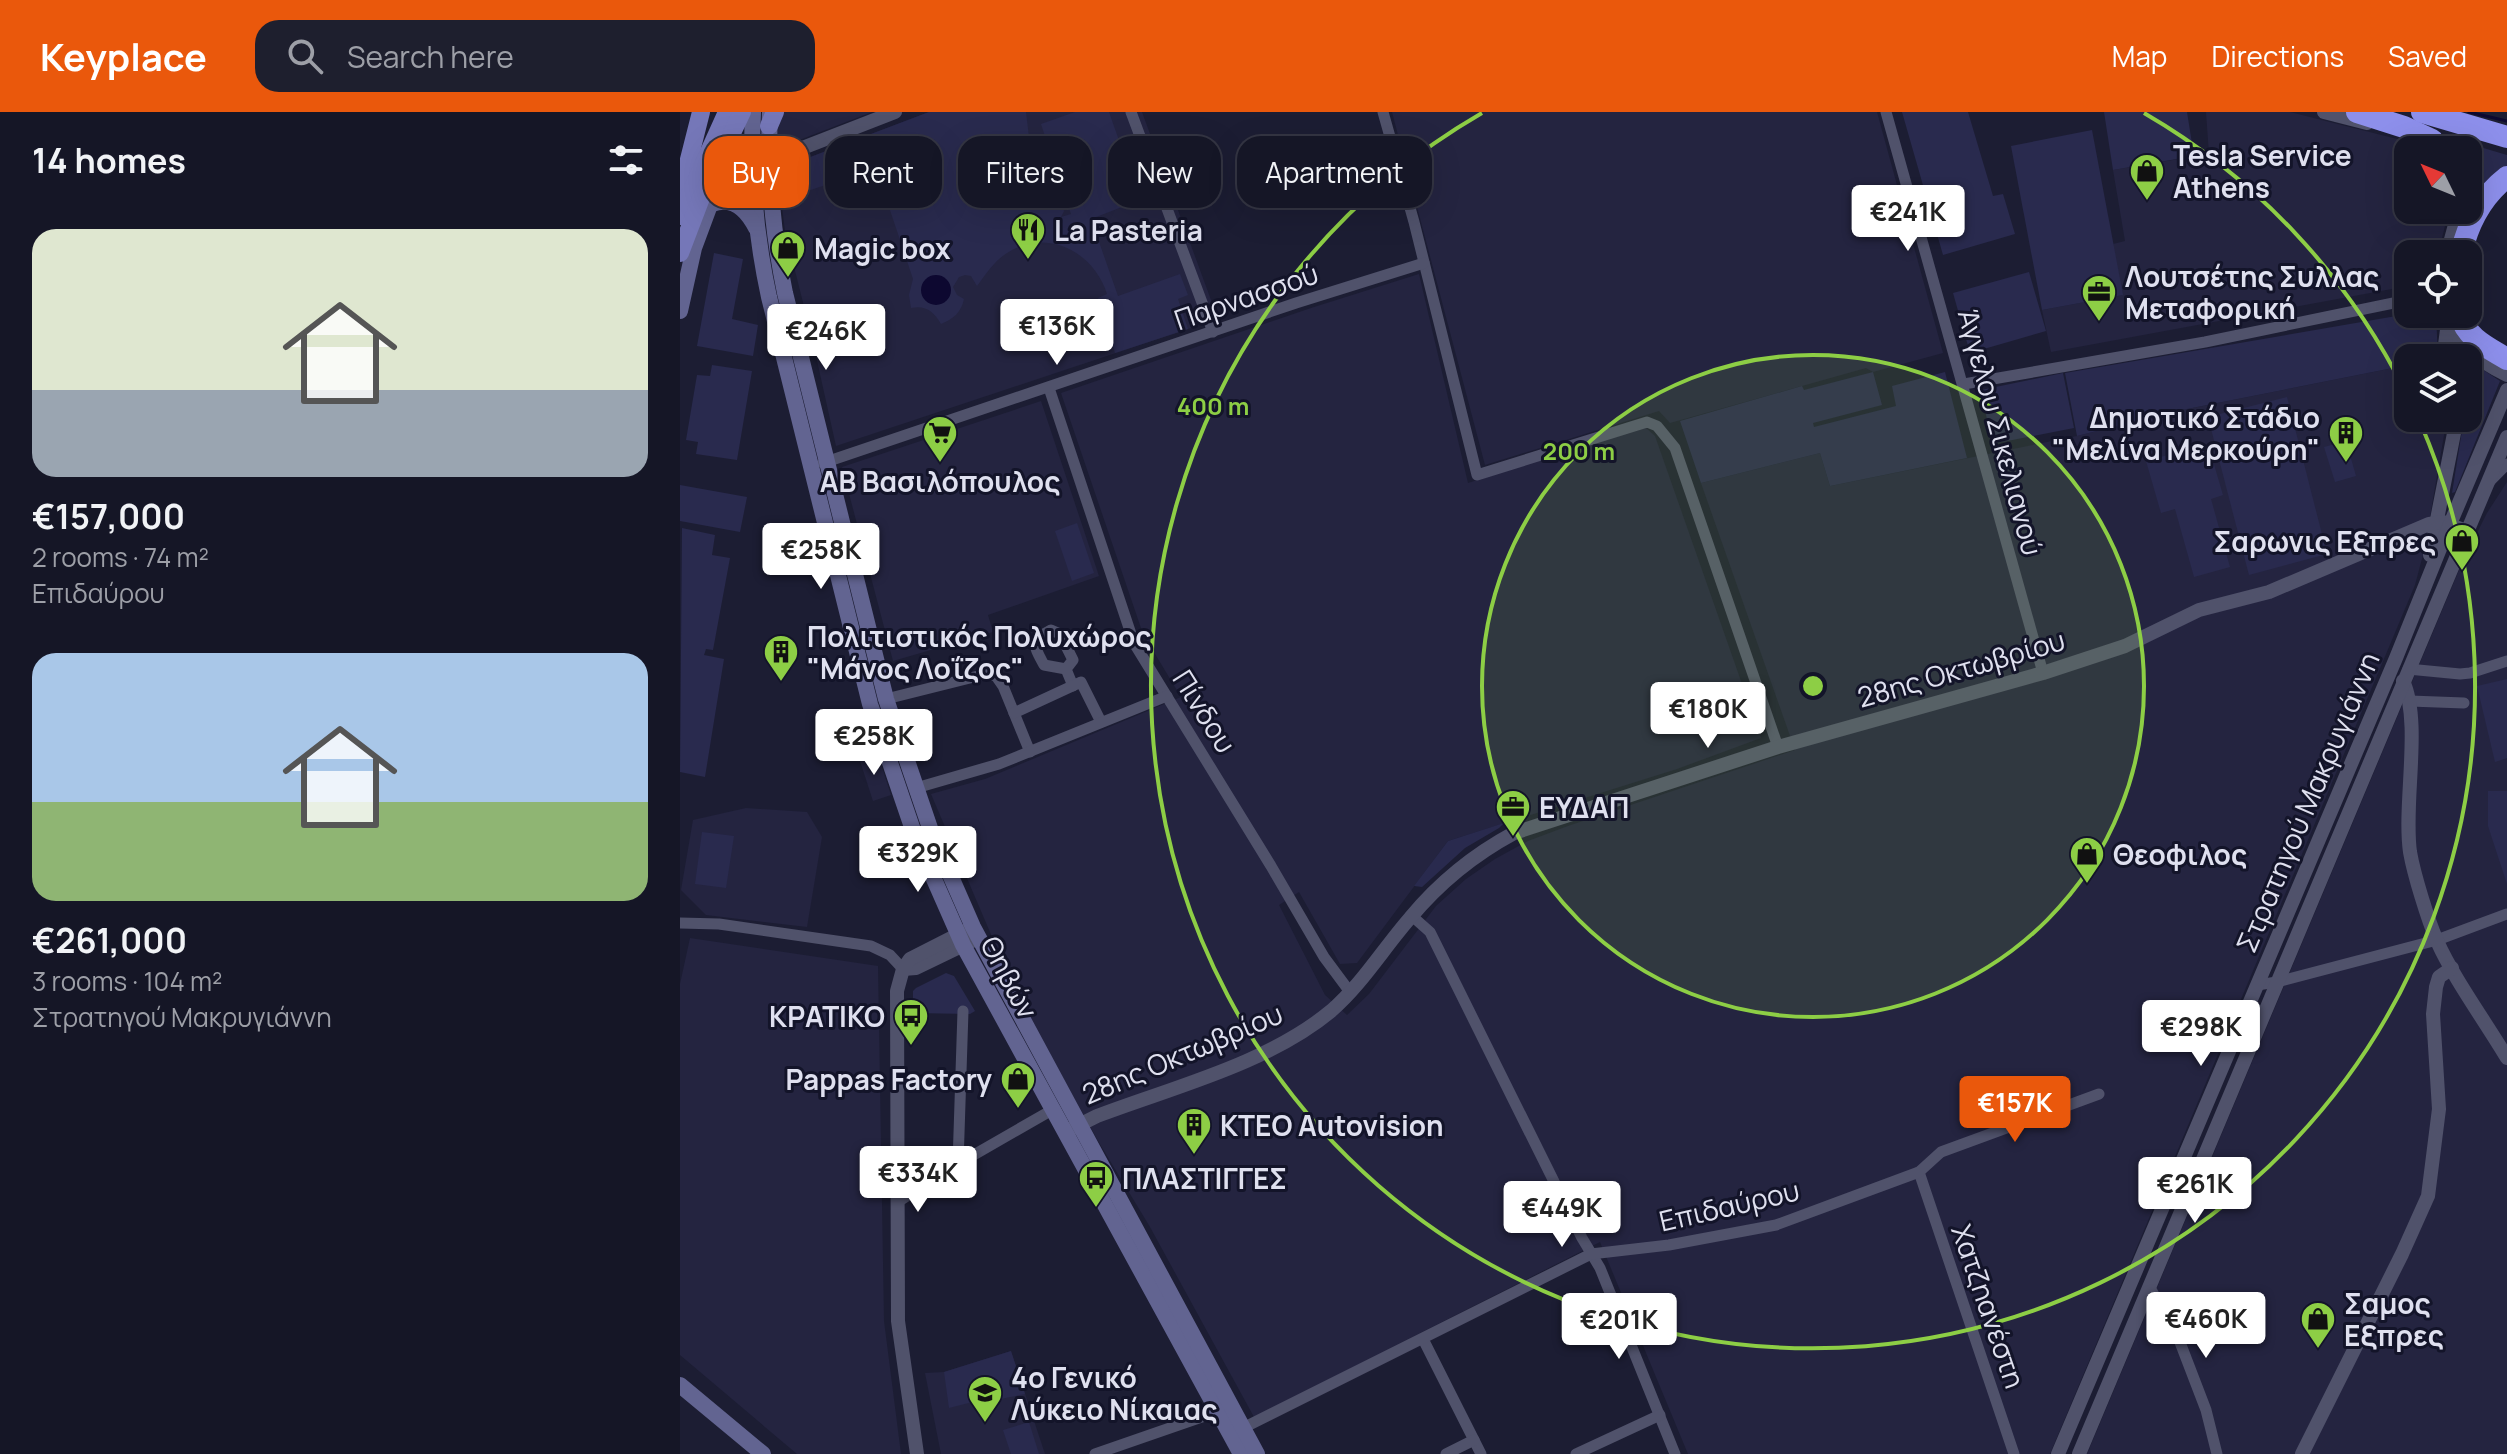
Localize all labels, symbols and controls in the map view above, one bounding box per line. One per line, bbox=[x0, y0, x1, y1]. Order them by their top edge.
search box bbox=[255, 20, 815, 92]
text: Keyplace bbox=[40, 30, 207, 82]
icon: search bbox=[283, 34, 327, 78]
text: Search here bbox=[347, 36, 514, 77]
text: Map bbox=[2112, 37, 2167, 75]
text: Directions bbox=[2211, 37, 2344, 75]
text: Saved bbox=[2388, 37, 2467, 75]
chip: Buy bbox=[704, 136, 809, 208]
chip: Rent bbox=[825, 136, 942, 208]
chip: Filters bbox=[958, 136, 1092, 208]
chip: New bbox=[1108, 136, 1221, 208]
chip: Apartment bbox=[1237, 136, 1432, 208]
place label: Tesla Service Athens bbox=[2173, 136, 2352, 206]
north arrow bbox=[2394, 136, 2482, 224]
map controls bbox=[2394, 136, 2482, 432]
text: 14 homes bbox=[32, 137, 186, 183]
icon: filters bbox=[604, 138, 648, 182]
shop icon: Tesla Service Athens bbox=[2128, 152, 2166, 202]
pin: €241K bbox=[1852, 185, 1964, 253]
text: €241K bbox=[1870, 193, 1946, 229]
restaurant icon: La Pasteria bbox=[1009, 211, 1047, 261]
place label: La Pasteria bbox=[1054, 211, 1203, 249]
shop icon: Magic box bbox=[769, 229, 807, 279]
place label: Magic box bbox=[814, 229, 951, 267]
button: locate bbox=[2394, 240, 2482, 328]
street label: Παρνασσού bbox=[1169, 254, 1323, 338]
place label: Λουτσέτης Συλλας Μεταφορική bbox=[2125, 257, 2379, 327]
office icon: Λουτσέτης Συλλας Μεταφορική bbox=[2080, 273, 2118, 323]
icon: home bbox=[268, 281, 412, 425]
pin: €136K bbox=[1001, 299, 1113, 367]
pin: €246K bbox=[770, 304, 882, 372]
street label: Άγγελου Σικελιανού bbox=[1950, 305, 2052, 559]
text: €136K bbox=[1018, 307, 1096, 343]
text: €246K bbox=[785, 312, 867, 348]
button: layers bbox=[2394, 344, 2482, 432]
text: 400 m bbox=[1177, 389, 1249, 422]
place label: Δημοτικό Στάδιο "Μελίνα Μερκούρη" bbox=[2052, 398, 2320, 468]
supermarket icon: ΑΒ Βασιλόπουλος bbox=[921, 414, 959, 464]
building icon: Δημοτικό Στάδιο "Μελίνα Μερκούρη" bbox=[2327, 414, 2365, 464]
text: 200 m bbox=[1543, 434, 1615, 467]
place label: ΑΒ Βασιλόπουλος bbox=[820, 462, 1060, 500]
text: €157,000 bbox=[32, 493, 185, 539]
place label: Σαρωνις Εξπρες bbox=[2214, 522, 2436, 560]
shop icon: Σαρωνις Εξπρες bbox=[2443, 522, 2481, 572]
pin: €258K bbox=[765, 523, 877, 591]
text: €258K bbox=[780, 531, 862, 567]
text: 2 rooms · 74 m² bbox=[32, 539, 209, 575]
text: Επιδαύρου bbox=[32, 575, 165, 611]
place label: Πολιτιστικός Πολυχώρος "Μάνος Λοΐζος" bbox=[807, 617, 1151, 687]
street label: 28ης Οκτωβρίου bbox=[1853, 620, 2069, 716]
building icon: Πολιτιστικός Πολυχώρος "Μάνος Λοΐζος" bbox=[762, 633, 800, 683]
street label: Στρατηγού Μακρυγιάννη bbox=[2226, 646, 2388, 958]
street label: Πίνδου bbox=[1165, 662, 1245, 760]
centre of rings bbox=[1799, 672, 1827, 700]
pin: €180K bbox=[1652, 682, 1764, 750]
text: €180K bbox=[1669, 690, 1748, 726]
icon: home bbox=[268, 705, 412, 849]
pin: €258K bbox=[818, 709, 930, 777]
text: €258K bbox=[833, 717, 915, 753]
office icon: ΕΥΔΑΠ bbox=[1494, 788, 1532, 838]
place label: ΕΥΔΑΠ bbox=[1539, 788, 1629, 826]
pin: €329K bbox=[862, 826, 974, 894]
text: €329K bbox=[877, 834, 959, 870]
shop icon: Θεοφιλος bbox=[2068, 835, 2106, 885]
place label: Θεοφιλος bbox=[2113, 835, 2247, 873]
text: €261,000 bbox=[32, 917, 187, 963]
street label: Θηβών bbox=[973, 929, 1047, 1025]
text: 3 rooms · 104 m² bbox=[32, 963, 222, 999]
street label: 28ης Οκτωβρίου bbox=[1076, 994, 1288, 1112]
place label: ΚΡΑΤΙΚΟ bbox=[769, 997, 885, 1035]
bus stop icon: ΚΡΑΤΙΚΟ bbox=[892, 997, 930, 1047]
text: Στρατηγού Μακρυγιάννη bbox=[32, 999, 332, 1035]
pin: €298K bbox=[2145, 1000, 2257, 1068]
text: €298K bbox=[2160, 1008, 2242, 1044]
place label: Pappas Factory bbox=[786, 1060, 992, 1098]
shop icon: Pappas Factory bbox=[999, 1060, 1037, 1110]
pin: €157K bbox=[1959, 1076, 2071, 1144]
text: €157K bbox=[1977, 1084, 2053, 1120]
building icon: ΚΤΕΟ Autovision bbox=[1175, 1106, 1213, 1156]
place label: ΚΤΕΟ Autovision bbox=[1220, 1106, 1444, 1144]
pin: €334K bbox=[862, 1146, 974, 1214]
text: €334K bbox=[878, 1154, 958, 1190]
pin: €261K bbox=[2139, 1157, 2251, 1225]
bus stop icon: ΠΛΑΣΤΙΓΓΕΣ bbox=[1077, 1159, 1115, 1209]
place label: ΠΛΑΣΤΙΓΓΕΣ bbox=[1122, 1159, 1287, 1197]
text: €261K bbox=[2156, 1165, 2234, 1201]
street label: Επιδαύρου bbox=[1655, 1170, 1803, 1240]
pin: €449K bbox=[1506, 1181, 1618, 1249]
text: €449K bbox=[1522, 1189, 1602, 1225]
street label: Χατζηανέστη bbox=[1943, 1219, 2035, 1393]
place label: Σαμος Εξπρες bbox=[2344, 1284, 2444, 1354]
pin: €460K bbox=[2150, 1292, 2262, 1360]
pin: €201K bbox=[1563, 1293, 1675, 1361]
text: €460K bbox=[2164, 1300, 2248, 1336]
shop icon: Σαμος Εξπρες bbox=[2299, 1300, 2337, 1350]
text: €201K bbox=[1580, 1301, 1658, 1337]
place label: 4ο Γενικό Λύκειο Νίκαιας bbox=[1011, 1358, 1217, 1428]
school or university icon: 4ο Γενικό Λύκειο Νίκαιας bbox=[966, 1374, 1004, 1424]

